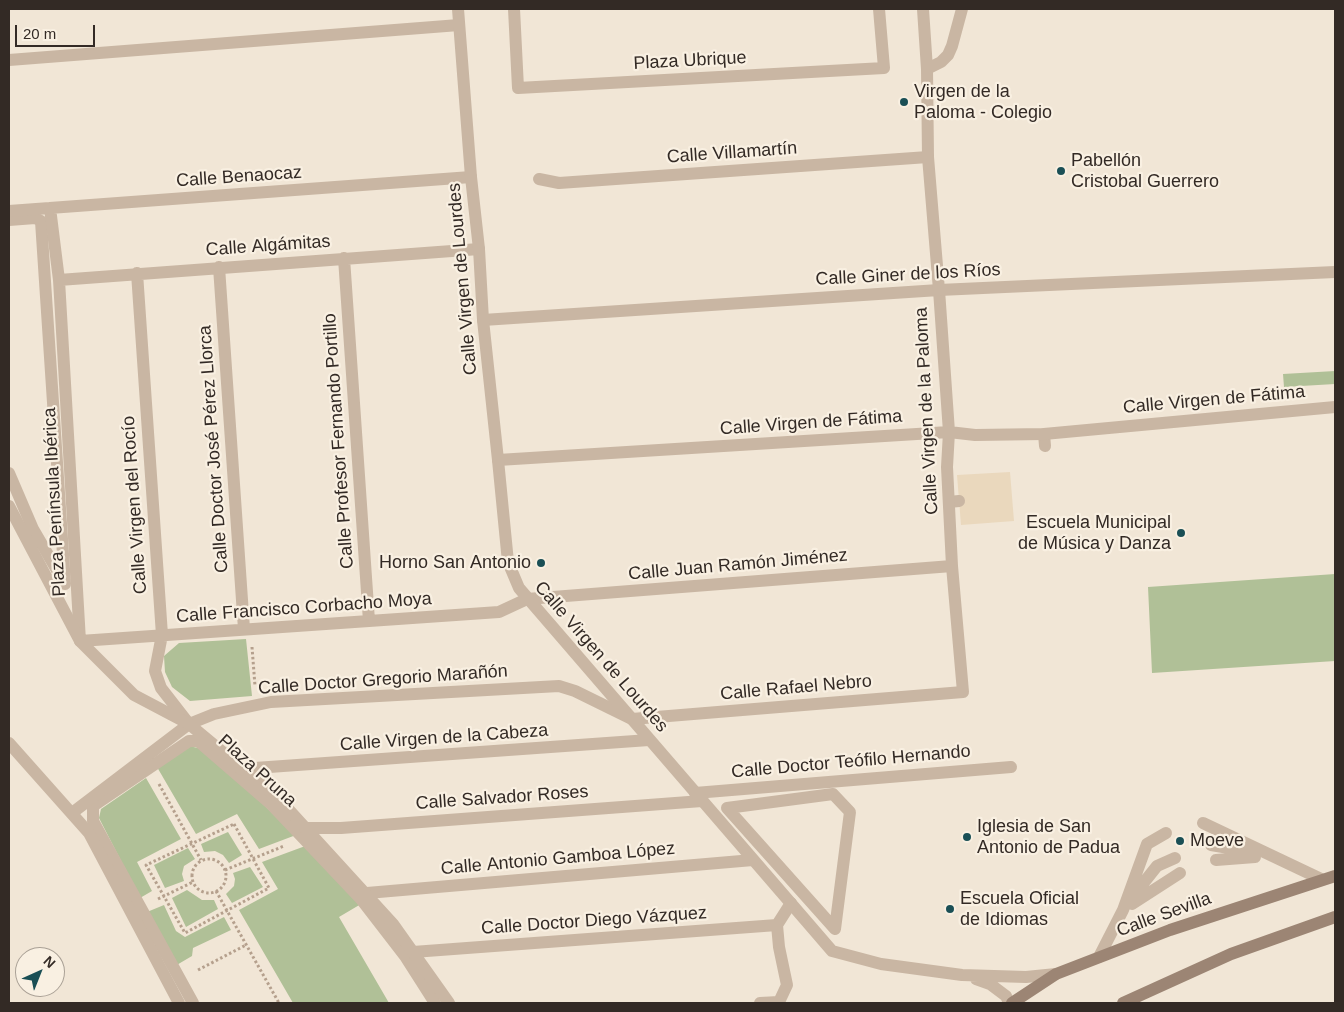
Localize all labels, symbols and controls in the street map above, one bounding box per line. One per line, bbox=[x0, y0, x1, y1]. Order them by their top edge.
scale bar bbox=[18, 15, 98, 47]
text: 20 m bbox=[23, 25, 56, 42]
street label: Plaza Ubrique bbox=[633, 47, 747, 75]
place label: Virgen de la Paloma - Colegio bbox=[914, 81, 1052, 124]
marker: Virgen de la Paloma - Colegio bbox=[898, 96, 910, 108]
street label: Calle Villamartín bbox=[666, 138, 798, 168]
place label: Pabellón Cristobal Guerrero bbox=[1071, 150, 1219, 192]
street label: Calle Benaocaz bbox=[175, 162, 303, 192]
marker: Pabellón Cristobal Guerrero bbox=[1055, 165, 1067, 177]
street label: Calle Virgen de Lourdes bbox=[444, 182, 482, 376]
street label: Calle Algámitas bbox=[205, 231, 331, 261]
street label: Calle Giner de los Ríos bbox=[815, 259, 1001, 291]
street label: Calle Virgen de la Paloma bbox=[911, 307, 943, 515]
street label: Calle Profesor Fernando Portillo bbox=[319, 312, 359, 570]
street label: Calle Doctor José Pérez Llorca bbox=[195, 324, 233, 574]
street label: Calle Virgen de Fátima bbox=[1122, 381, 1306, 419]
street label: Calle Virgen de Fátima bbox=[719, 406, 903, 440]
street label: Plaza Península Ibérica bbox=[39, 407, 71, 597]
street label: Calle Virgen del Rocío bbox=[118, 415, 152, 595]
place label: Escuela Municipal de Música y Danza bbox=[1018, 512, 1171, 554]
marker: Escuela Municipal de Música y Danza bbox=[1175, 527, 1187, 539]
street label: Calle Juan Ramón Jiménez bbox=[627, 545, 849, 585]
place label: Horno San Antonio bbox=[379, 552, 531, 574]
marker: Horno San Antonio bbox=[535, 557, 547, 569]
street label: Calle Virgen de Lourdes bbox=[530, 577, 672, 737]
street label: Calle Francisco Corbacho Moya bbox=[176, 588, 432, 628]
street label: Calle Doctor Gregorio Marañón bbox=[257, 661, 509, 699]
street label: Calle Rafael Nebro bbox=[719, 671, 873, 705]
street label: Calle Virgen de la Cabeza bbox=[339, 720, 549, 756]
street label: Plaza Pruna bbox=[213, 730, 301, 812]
street label: Calle Doctor Teófilo Hernando bbox=[730, 741, 972, 783]
street label: Calle Salvador Roses bbox=[415, 781, 589, 815]
place label: Iglesia de San Antonio de Padua bbox=[977, 816, 1120, 859]
place label: Moeve bbox=[1190, 830, 1244, 852]
marker: Iglesia de San Antonio de Padua bbox=[961, 831, 973, 843]
marker: Moeve bbox=[1174, 835, 1186, 847]
street label: Calle Antonio Gamboa López bbox=[440, 838, 676, 880]
place label: Escuela Oficial de Idiomas bbox=[960, 888, 1079, 931]
street label: Calle Sevilla bbox=[1114, 888, 1214, 942]
street label: Calle Doctor Diego Vázquez bbox=[480, 902, 708, 940]
marker: Escuela Oficial de Idiomas bbox=[944, 903, 956, 915]
north arrow bbox=[15, 947, 65, 997]
text: N bbox=[41, 953, 59, 971]

